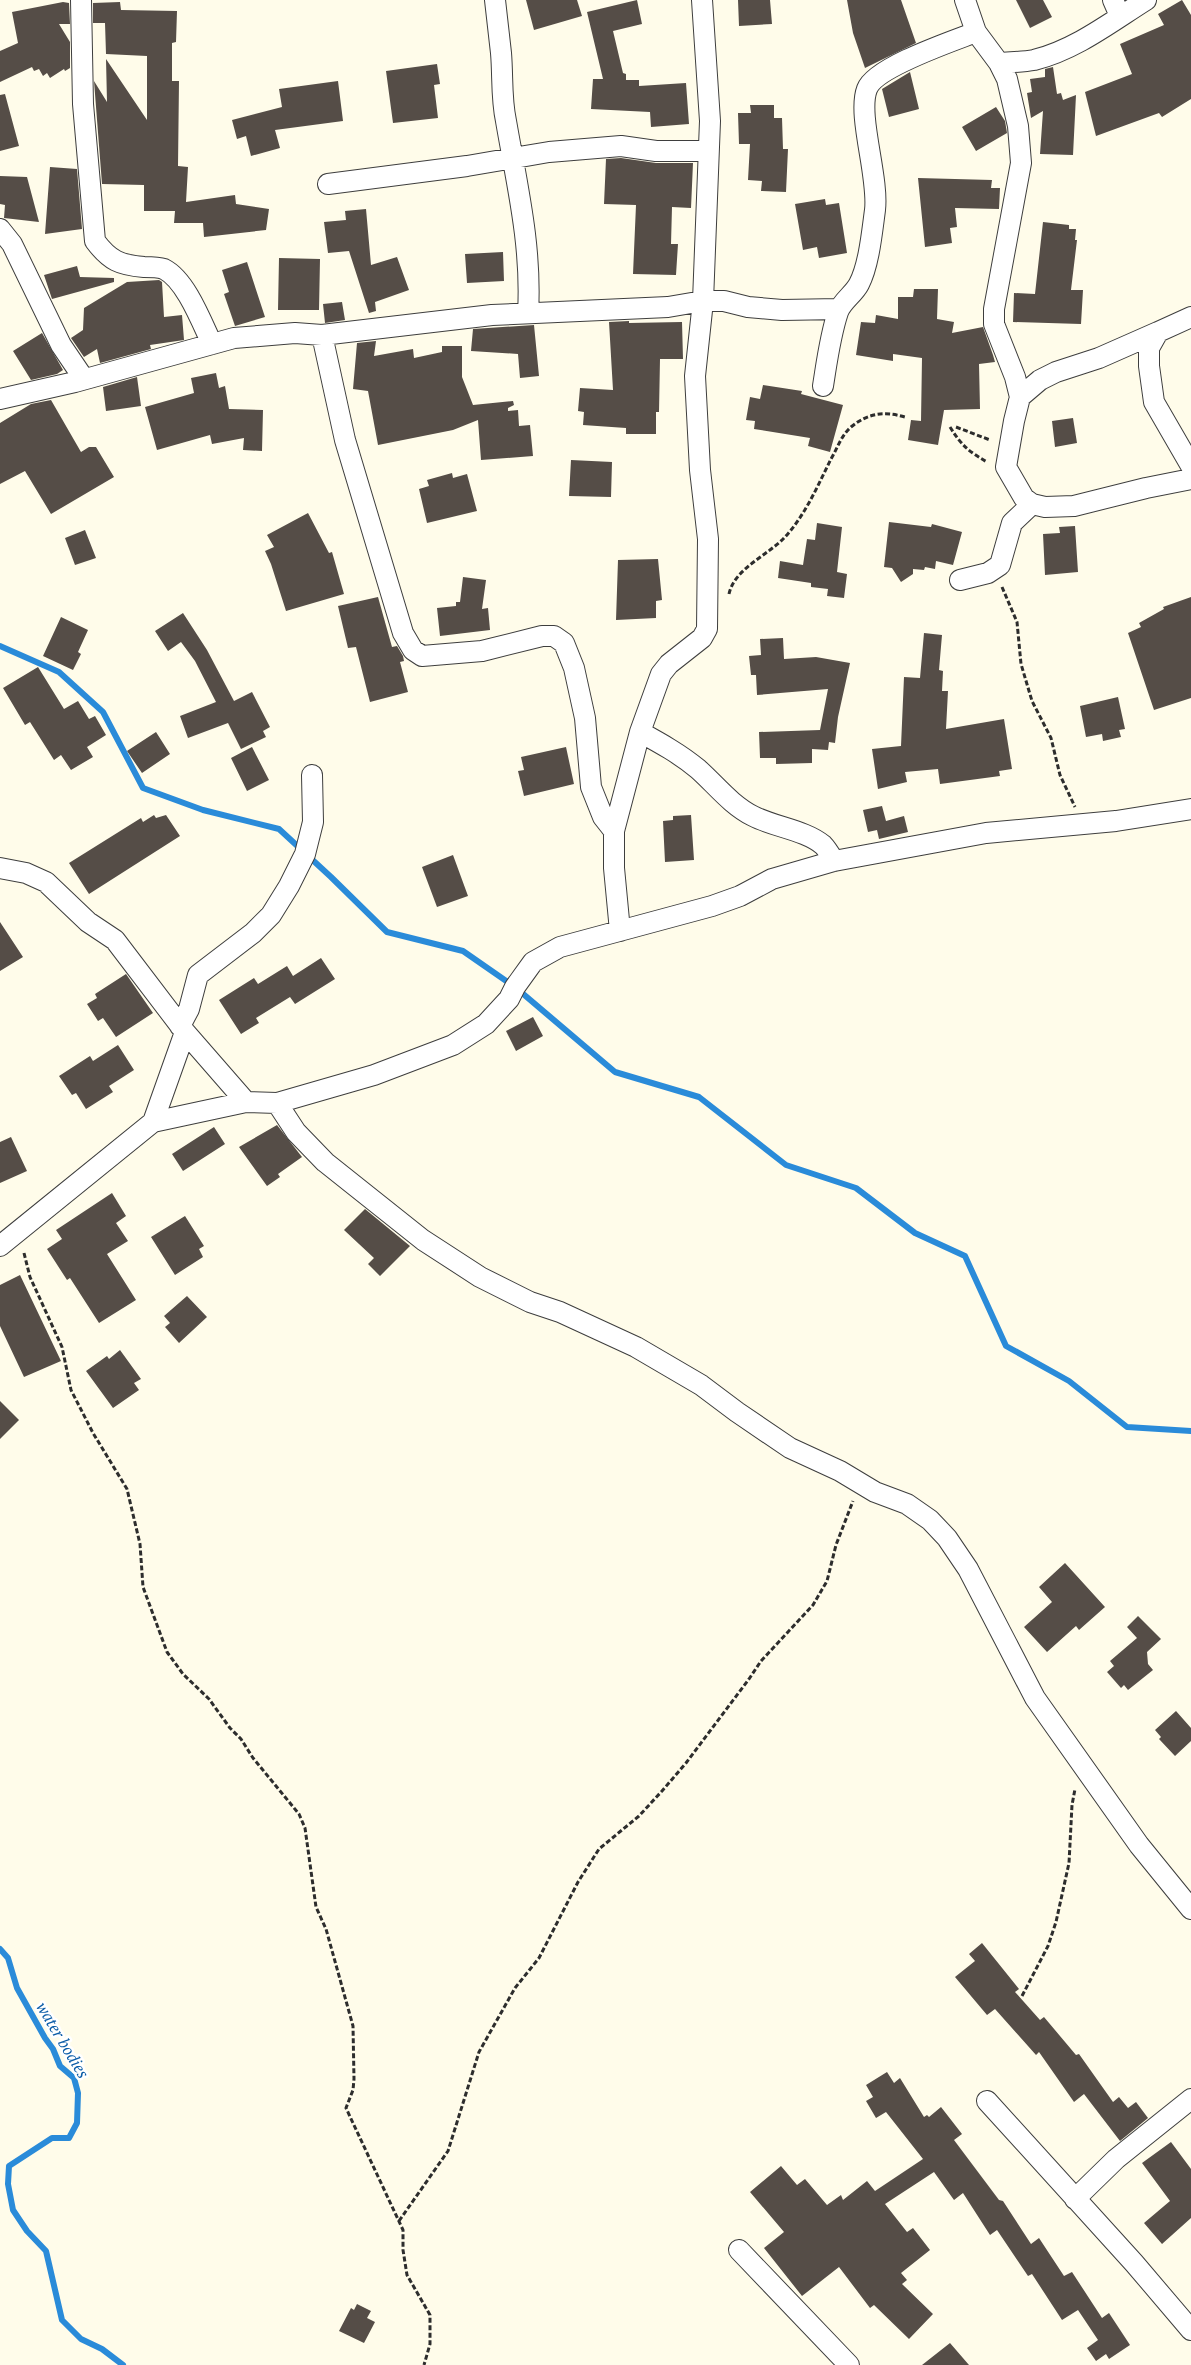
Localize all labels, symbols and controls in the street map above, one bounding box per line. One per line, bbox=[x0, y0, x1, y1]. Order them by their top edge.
water label: water bodies bbox=[32, 1998, 95, 2083]

